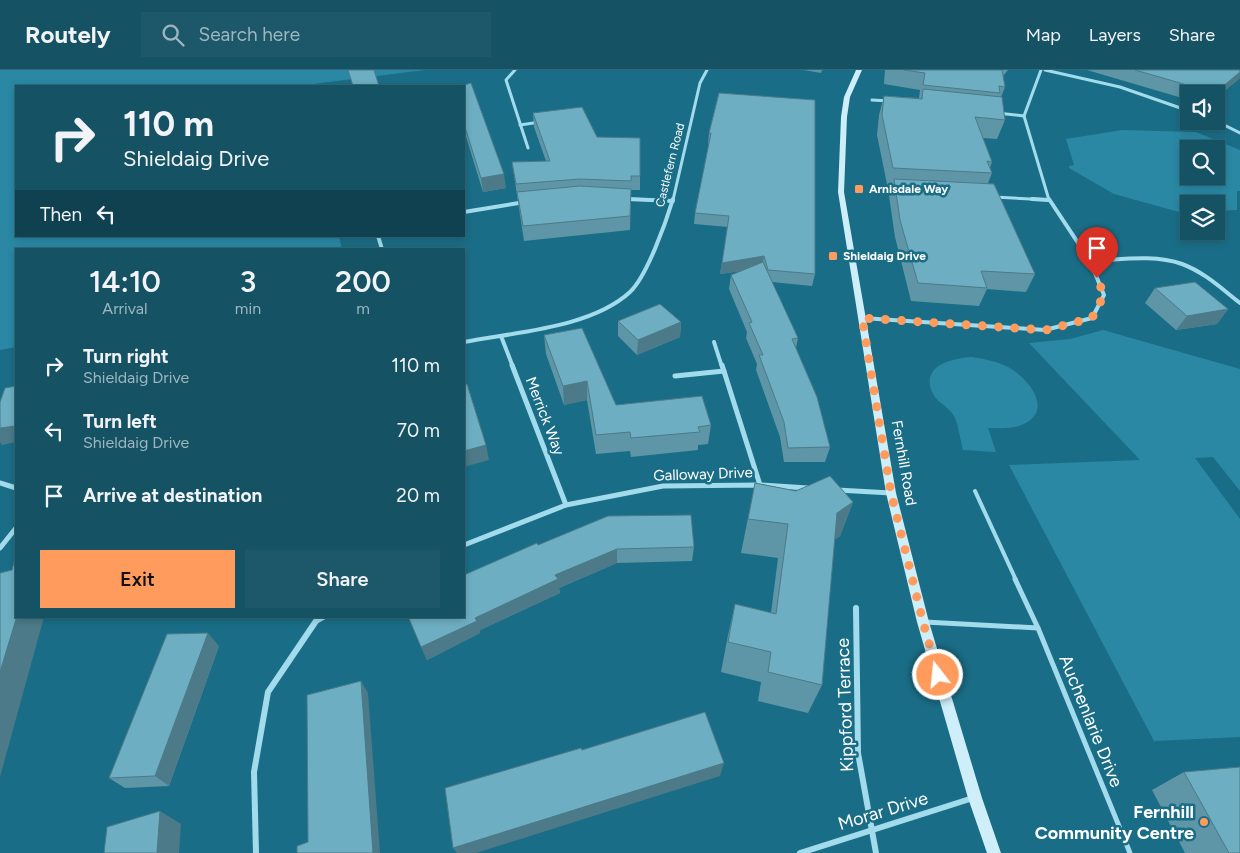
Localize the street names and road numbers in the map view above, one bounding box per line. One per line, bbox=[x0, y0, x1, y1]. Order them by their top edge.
street label: Castlefern Road bbox=[653, 121, 687, 209]
street label: Merrick Way bbox=[522, 374, 568, 458]
street label: Fernhill Road bbox=[888, 419, 920, 507]
street label: Galloway Drive bbox=[653, 463, 753, 485]
street label: Kippford Terrace bbox=[832, 637, 858, 772]
street label: Auchenlarie Drive bbox=[1054, 651, 1128, 791]
street label: Morar Drive bbox=[835, 787, 931, 835]

